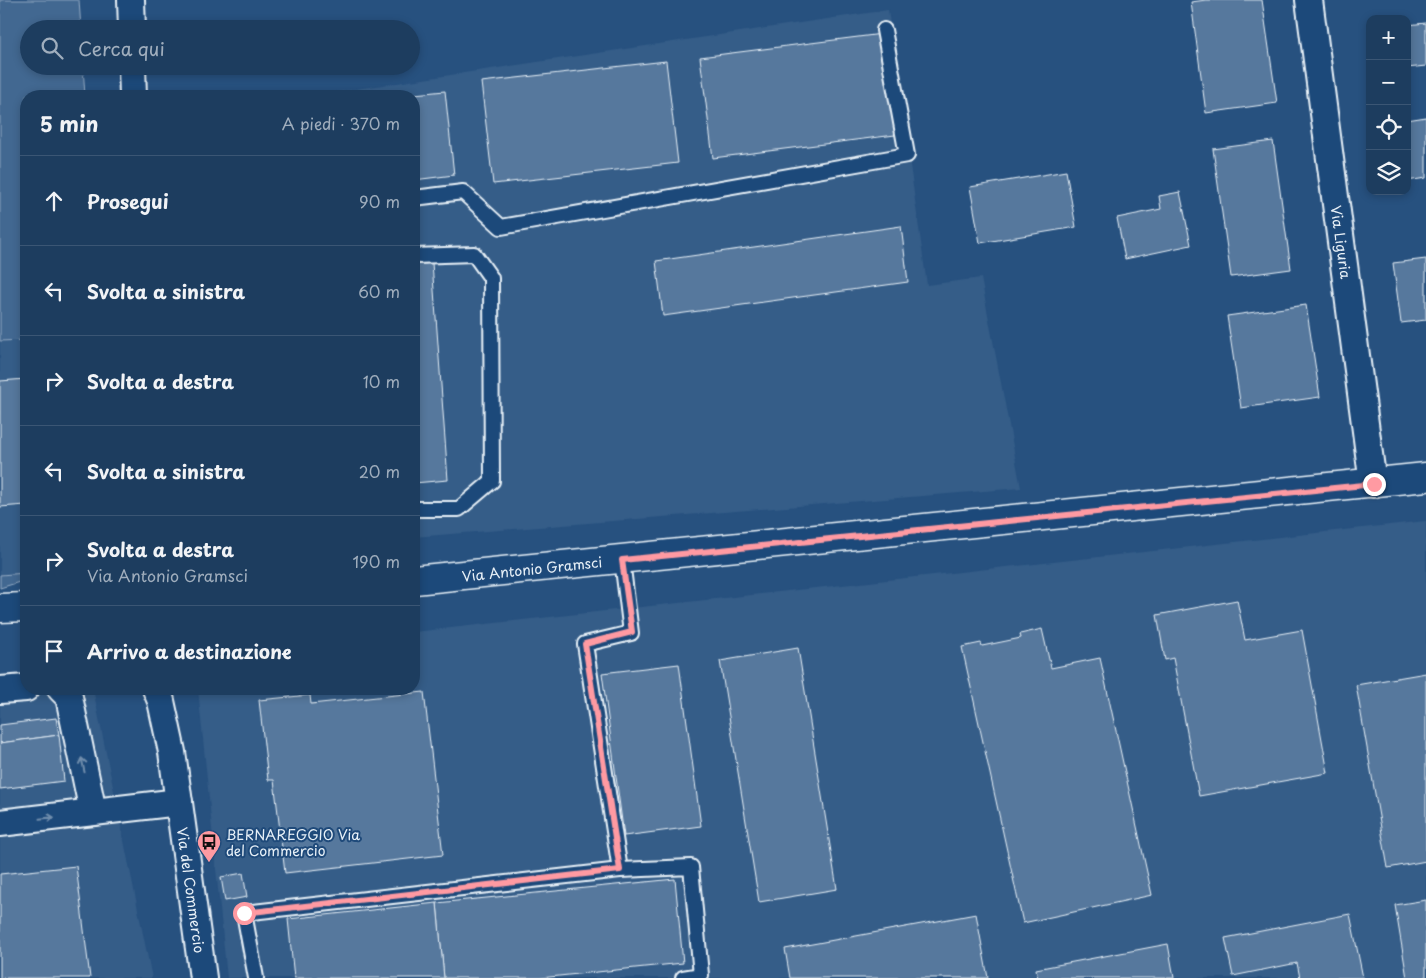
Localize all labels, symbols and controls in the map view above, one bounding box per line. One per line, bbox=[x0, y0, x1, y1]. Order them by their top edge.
map controls bbox=[1366, 15, 1411, 195]
button: + bbox=[1366, 15, 1411, 60]
search box bbox=[20, 20, 420, 75]
icon: search bbox=[38, 34, 66, 62]
text: Cerca qui bbox=[78, 34, 165, 62]
button: − bbox=[1366, 60, 1411, 105]
button: locate bbox=[1366, 105, 1411, 150]
text: 5 min bbox=[40, 107, 98, 139]
text: A piedi · 370 m bbox=[282, 111, 400, 135]
button: layers bbox=[1366, 150, 1411, 195]
icon: ahead bbox=[40, 187, 68, 215]
text: Prosegui bbox=[87, 187, 169, 215]
text: 90 m bbox=[359, 189, 400, 213]
street label: Via Liguria bbox=[1325, 204, 1357, 280]
icon: left bbox=[40, 277, 68, 305]
text: Svolta a sinistra bbox=[87, 277, 245, 305]
text: 60 m bbox=[358, 279, 400, 303]
icon: right bbox=[40, 367, 68, 395]
text: Svolta a destra bbox=[87, 367, 234, 395]
text: 10 m bbox=[363, 369, 400, 393]
icon: left bbox=[40, 457, 68, 485]
text: Svolta a sinistra bbox=[87, 457, 245, 485]
text: 20 m bbox=[359, 459, 400, 483]
route end bbox=[1363, 473, 1386, 496]
text: Svolta a destra bbox=[87, 535, 234, 563]
icon: right bbox=[40, 547, 68, 575]
text: 190 m bbox=[352, 549, 400, 573]
street label: Via Antonio Gramsci bbox=[461, 551, 603, 587]
text: Via Antonio Gramsci bbox=[87, 563, 248, 587]
icon: arrive bbox=[40, 637, 68, 665]
text: Arrivo a destinazione bbox=[87, 637, 292, 665]
one-way arrow bbox=[78, 757, 87, 773]
one-way arrow bbox=[38, 813, 54, 823]
place label: BERNAREGGIO Via del Commercio bbox=[226, 824, 360, 861]
street label: Via del Commercio bbox=[172, 826, 210, 955]
bus stop icon: BERNAREGGIO Via del Commercio bbox=[196, 829, 222, 863]
route start bbox=[233, 902, 256, 925]

